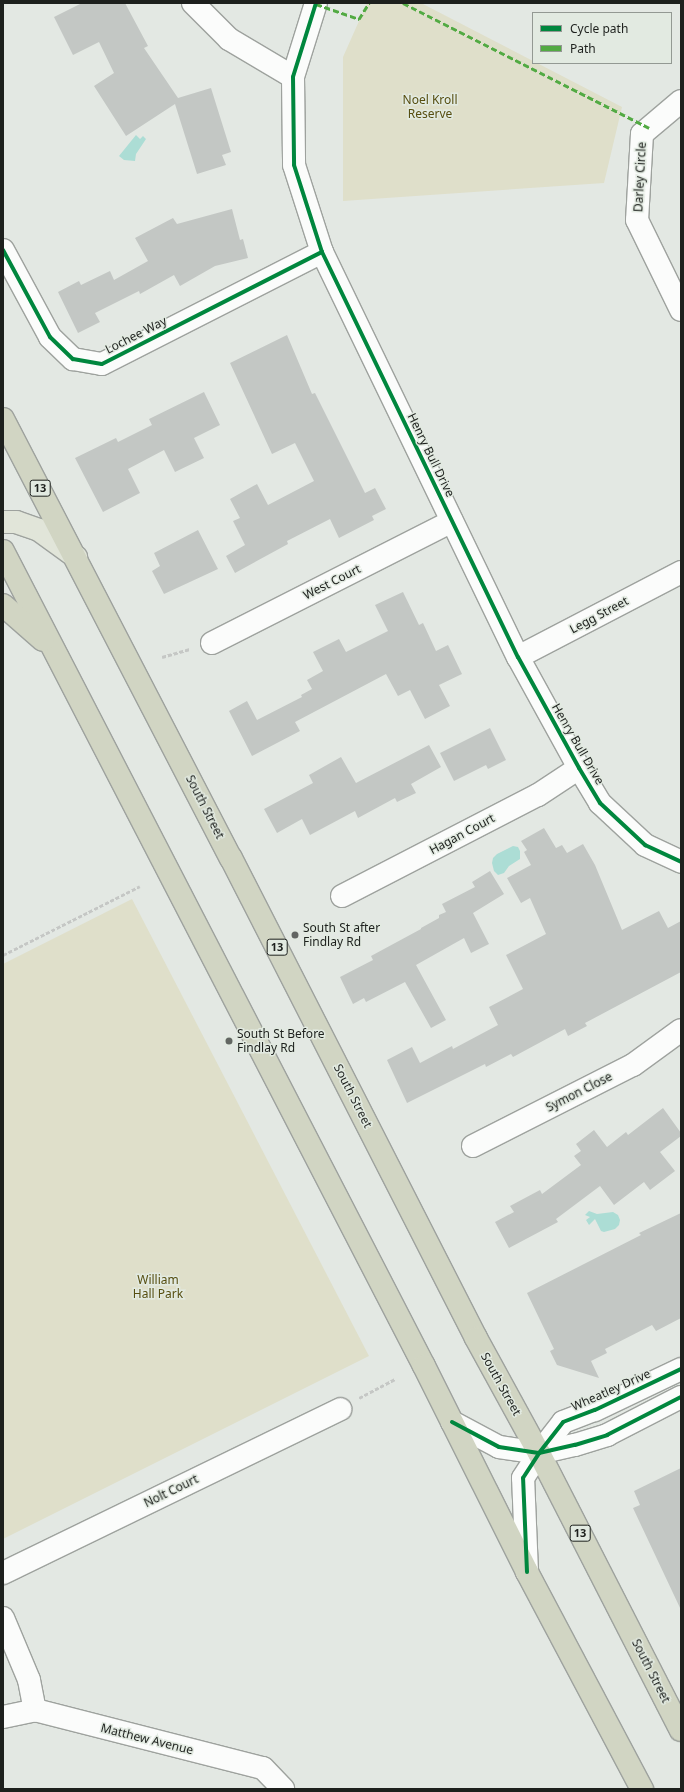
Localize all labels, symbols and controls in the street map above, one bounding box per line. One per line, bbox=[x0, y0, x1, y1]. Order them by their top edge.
legend bbox=[532, 12, 672, 64]
text: Cycle path bbox=[570, 20, 628, 37]
text: Path bbox=[570, 40, 596, 57]
park label: Noel Kroll Reserve bbox=[403, 93, 457, 121]
street label: Darley Circle bbox=[631, 142, 649, 212]
street label: Lochee Way bbox=[103, 313, 169, 357]
street label: Henry Bull Drive bbox=[404, 411, 458, 499]
road number: 13 bbox=[29, 479, 51, 497]
street label: West Court bbox=[301, 561, 363, 603]
street label: Legg Street bbox=[567, 594, 631, 636]
street label: Henry Bull Drive bbox=[549, 701, 607, 787]
street label: South Street bbox=[183, 773, 227, 841]
street label: Hagan Court bbox=[427, 811, 497, 857]
place label: South St after Findlay Rd bbox=[303, 921, 380, 949]
marker: South St after Findlay Rd bbox=[290, 930, 300, 940]
road number: 13 bbox=[266, 938, 288, 956]
place label: South St Before Findlay Rd bbox=[237, 1027, 325, 1055]
marker: South St Before Findlay Rd bbox=[224, 1036, 234, 1046]
street label: South Street bbox=[331, 1062, 375, 1130]
street label: Symon Close bbox=[544, 1069, 614, 1115]
park label: William Hall Park bbox=[133, 1273, 183, 1301]
street label: South Street bbox=[478, 1350, 524, 1418]
street label: Wheatley Drive bbox=[569, 1366, 653, 1414]
street label: Nolt Court bbox=[142, 1472, 200, 1510]
road number: 13 bbox=[569, 1524, 591, 1542]
street label: South Street bbox=[629, 1637, 673, 1705]
street label: Matthew Avenue bbox=[99, 1721, 195, 1757]

